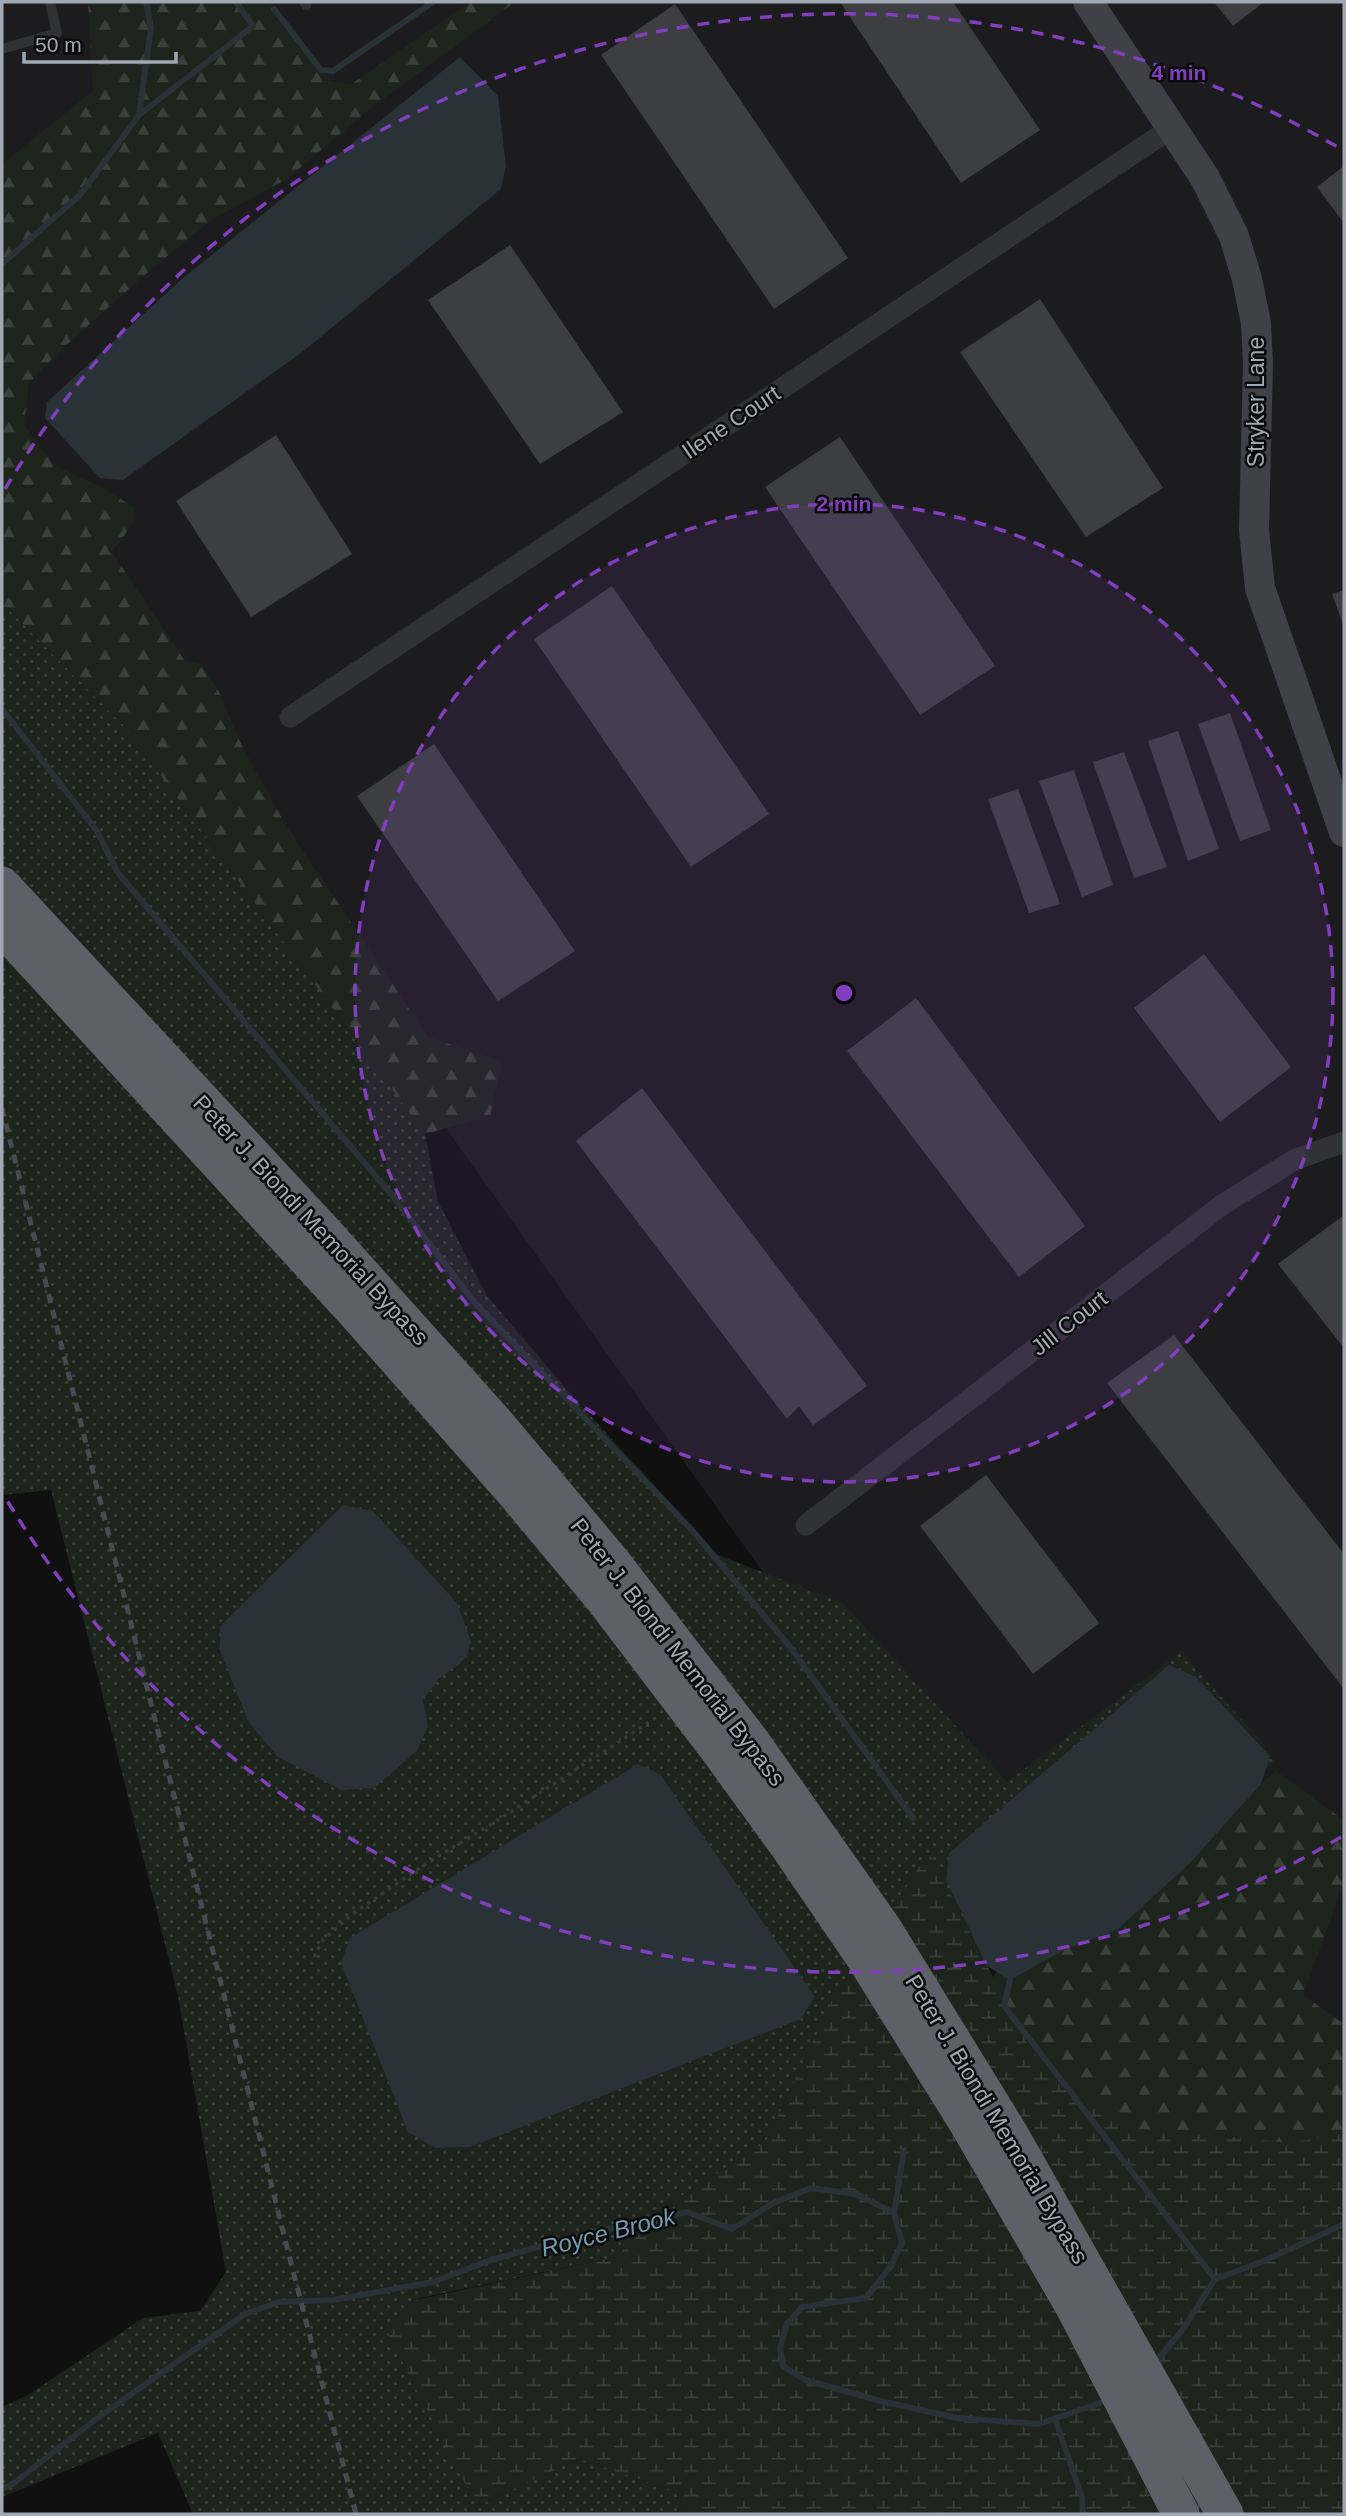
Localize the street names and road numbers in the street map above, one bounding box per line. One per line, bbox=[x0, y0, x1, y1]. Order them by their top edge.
street label: Stryker Lane bbox=[1243, 337, 1269, 467]
street label: Ilene Court bbox=[677, 379, 785, 464]
street label: Peter J. Biondi Memorial Bypass bbox=[188, 1090, 434, 1350]
street label: Jill Court bbox=[1026, 1285, 1113, 1361]
street label: Peter J. Biondi Memorial Bypass bbox=[565, 1513, 791, 1791]
street label: Peter J. Biondi Memorial Bypass bbox=[900, 1970, 1094, 2268]

